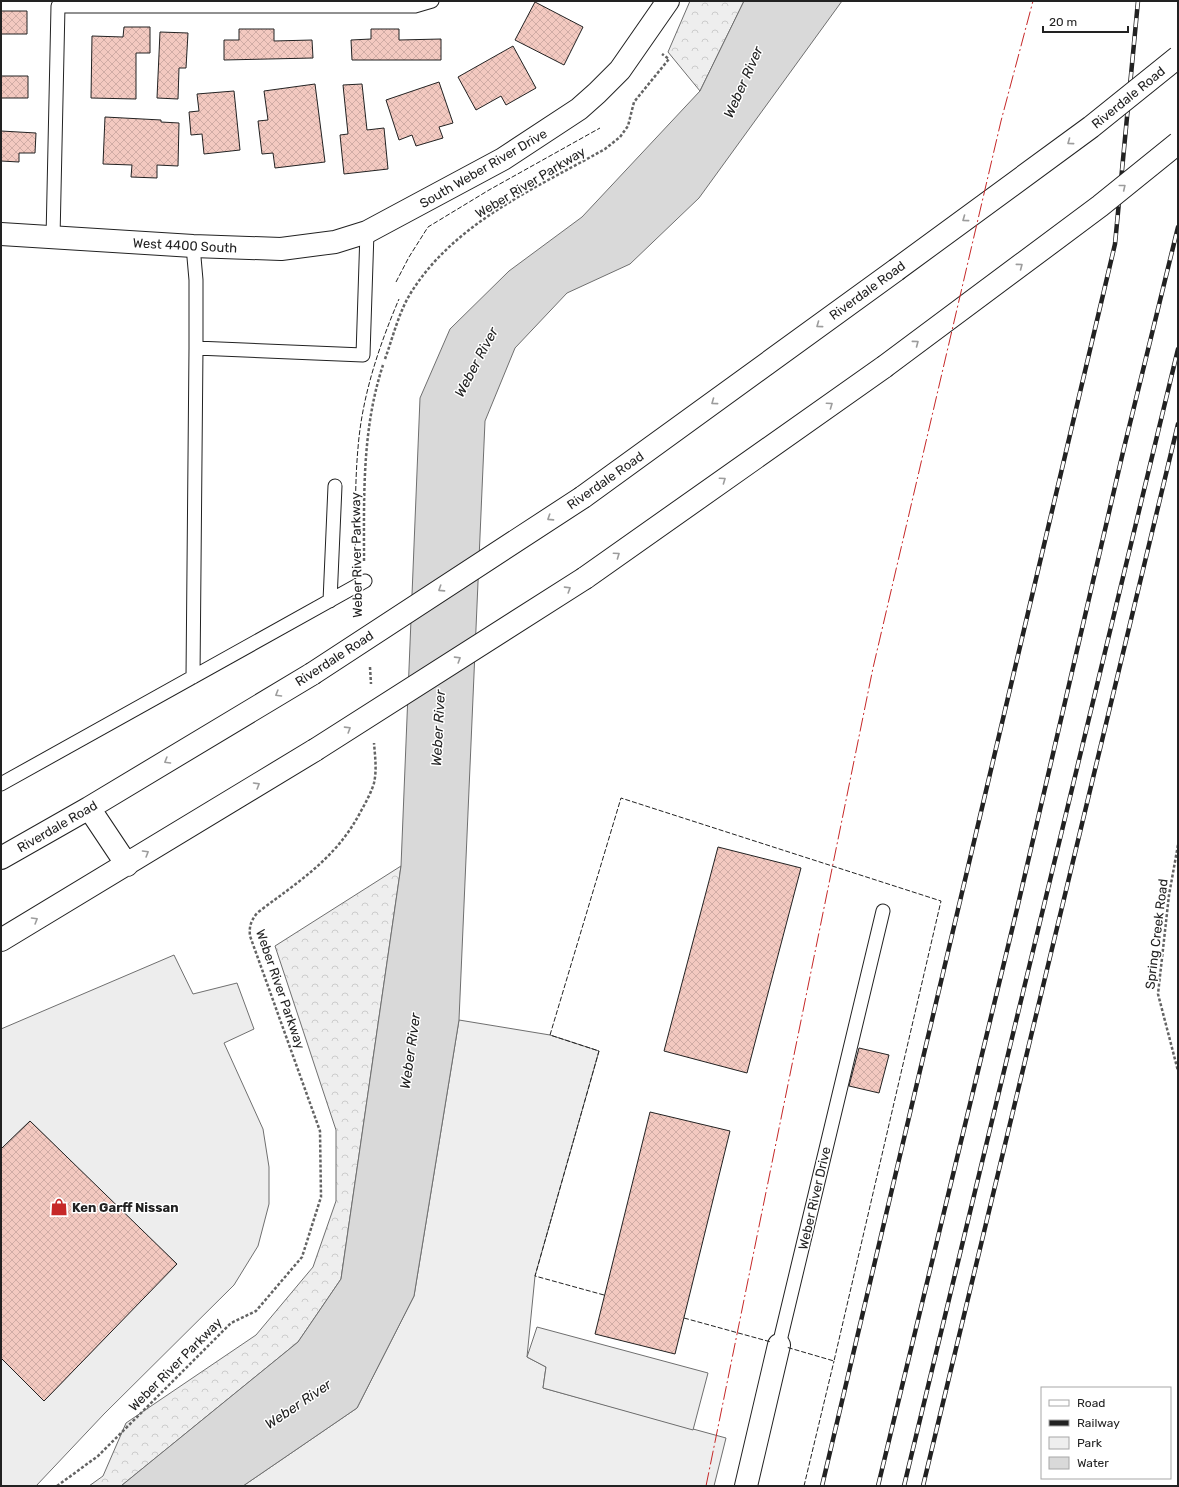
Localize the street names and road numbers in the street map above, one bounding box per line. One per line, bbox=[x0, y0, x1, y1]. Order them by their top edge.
street label: Riverdale Road bbox=[1089, 63, 1168, 132]
street label: South Weber River Drive bbox=[417, 126, 550, 211]
street label: Weber River Parkway bbox=[473, 144, 588, 221]
street label: West 4400 South bbox=[132, 235, 238, 256]
street label: Riverdale Road bbox=[826, 258, 908, 323]
street label: Riverdale Road bbox=[564, 448, 646, 512]
street label: Weber River Parkway bbox=[348, 492, 365, 618]
street label: Riverdale Road bbox=[292, 628, 376, 689]
street label: Riverdale Road bbox=[15, 797, 100, 855]
street label: Spring Creek Road bbox=[1142, 878, 1172, 990]
street label: Weber River Parkway bbox=[253, 927, 308, 1051]
street label: Weber River Drive bbox=[795, 1145, 834, 1251]
street label: Weber River Parkway bbox=[126, 1315, 225, 1414]

